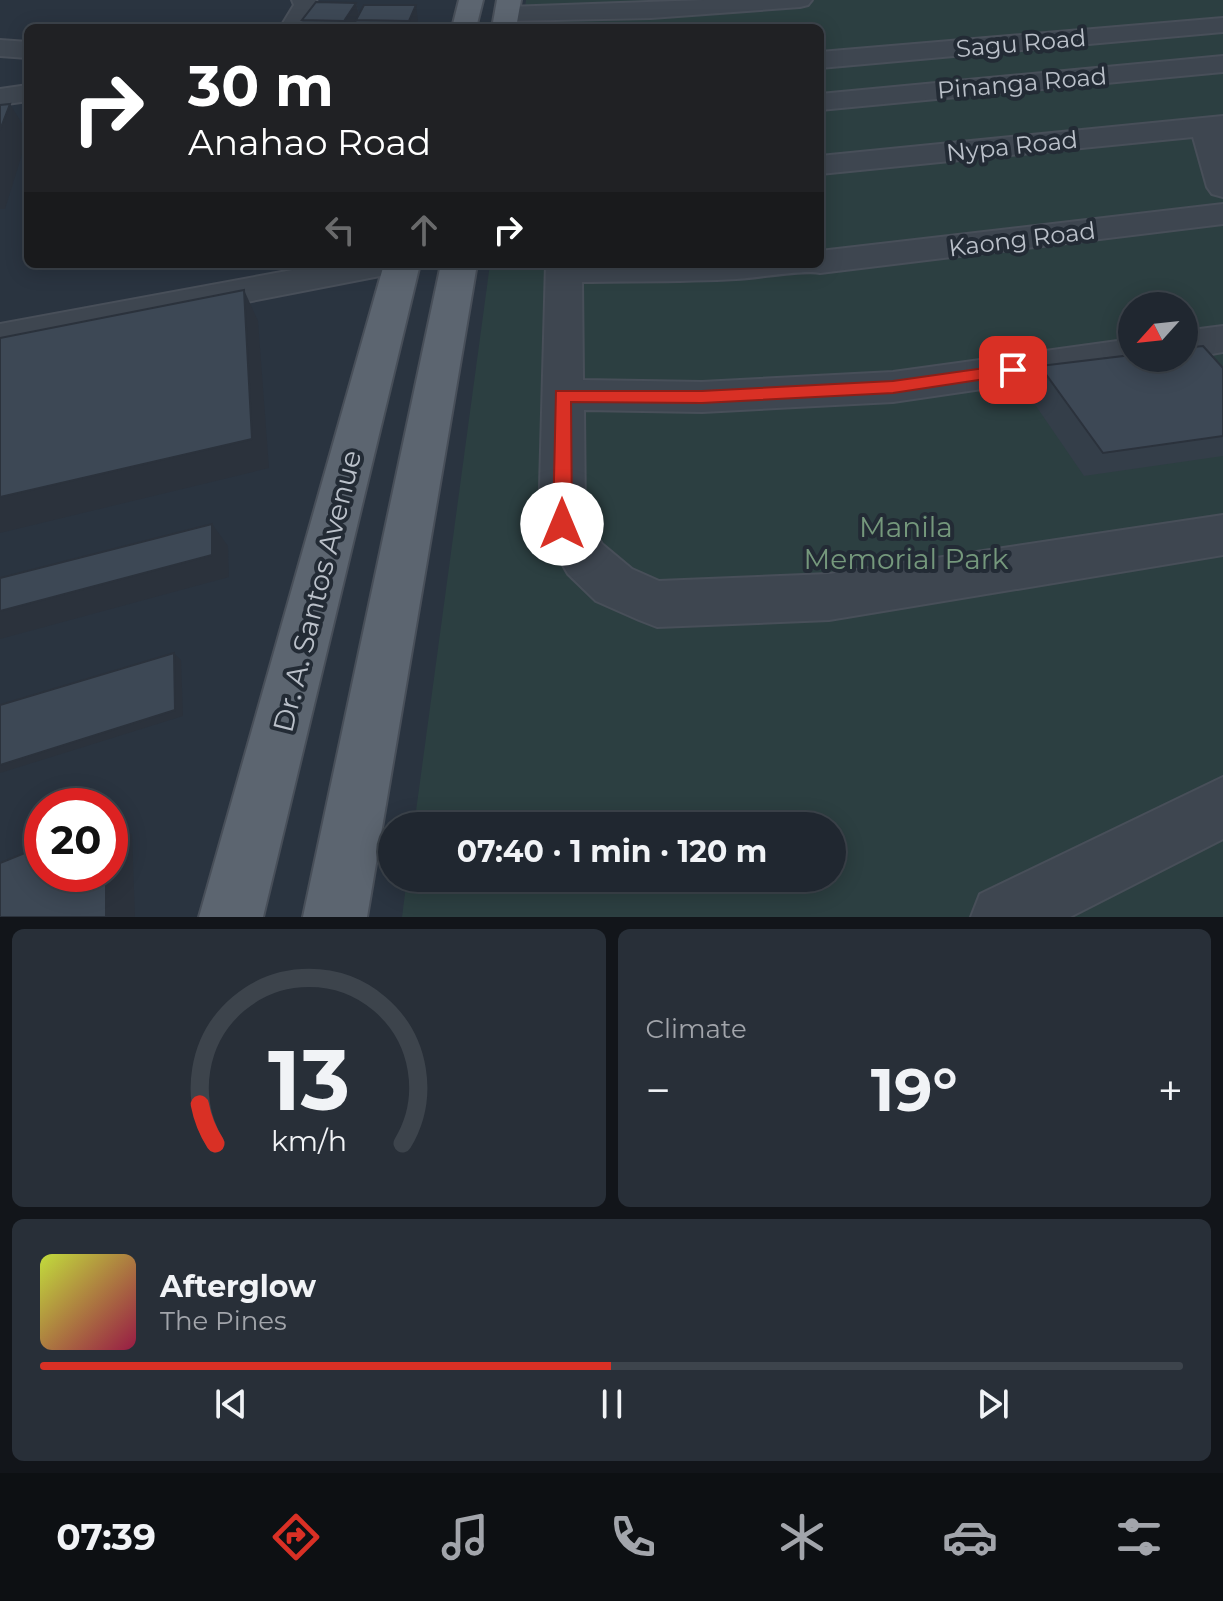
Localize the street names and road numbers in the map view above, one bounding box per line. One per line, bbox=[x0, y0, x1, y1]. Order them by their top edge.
street label: Sagu Road bbox=[955, 23, 1087, 63]
street label: Pinanga Road bbox=[936, 61, 1108, 105]
street label: Nypa Road bbox=[945, 125, 1079, 167]
street label: Kaong Road bbox=[947, 216, 1097, 262]
street label: Dr. A. Santos Avenue bbox=[266, 446, 368, 736]

